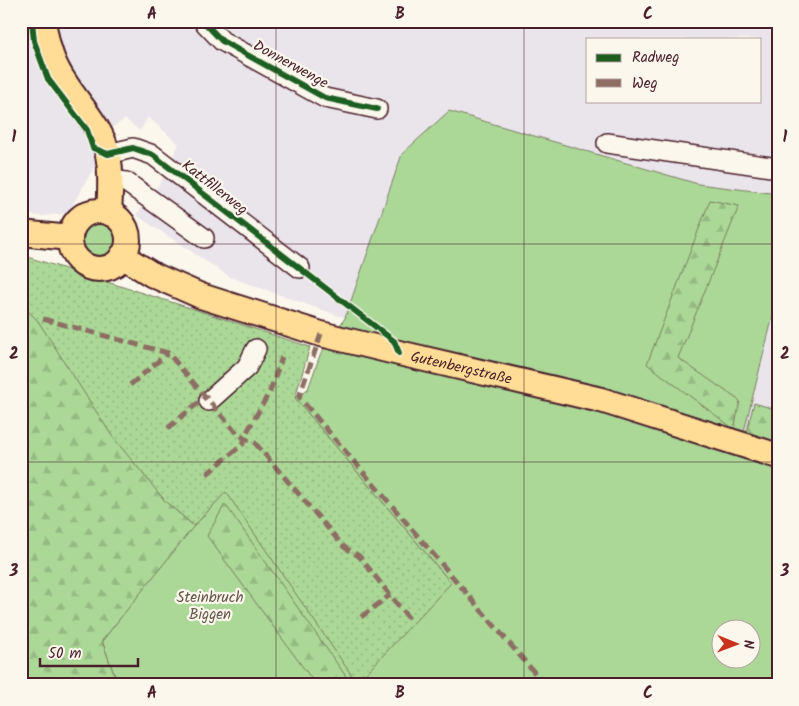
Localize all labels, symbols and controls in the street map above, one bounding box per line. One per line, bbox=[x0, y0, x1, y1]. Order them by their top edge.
text: A bbox=[147, 2, 157, 27]
text: B bbox=[395, 2, 405, 27]
text: C bbox=[643, 2, 653, 27]
street label: Donnerwenge bbox=[248, 34, 333, 96]
legend bbox=[586, 38, 762, 102]
text: Radweg bbox=[632, 46, 679, 70]
text: Weg bbox=[632, 72, 658, 96]
text: 1 bbox=[12, 125, 17, 150]
text: 1 bbox=[783, 125, 788, 150]
street label: Kattfillerweg bbox=[176, 154, 253, 221]
text: 2 bbox=[9, 342, 19, 367]
text: 2 bbox=[780, 342, 790, 367]
street label: Gutenbergstraße bbox=[408, 345, 515, 392]
text: 3 bbox=[9, 559, 19, 584]
text: 3 bbox=[780, 559, 790, 584]
park label: Steinbruch Biggen bbox=[177, 586, 243, 627]
north arrow bbox=[712, 618, 762, 668]
scale bar bbox=[40, 636, 138, 668]
text: N bbox=[737, 640, 759, 649]
text: 50 m bbox=[48, 642, 82, 666]
text: A bbox=[147, 681, 157, 706]
text: B bbox=[395, 681, 405, 706]
text: C bbox=[643, 681, 653, 706]

